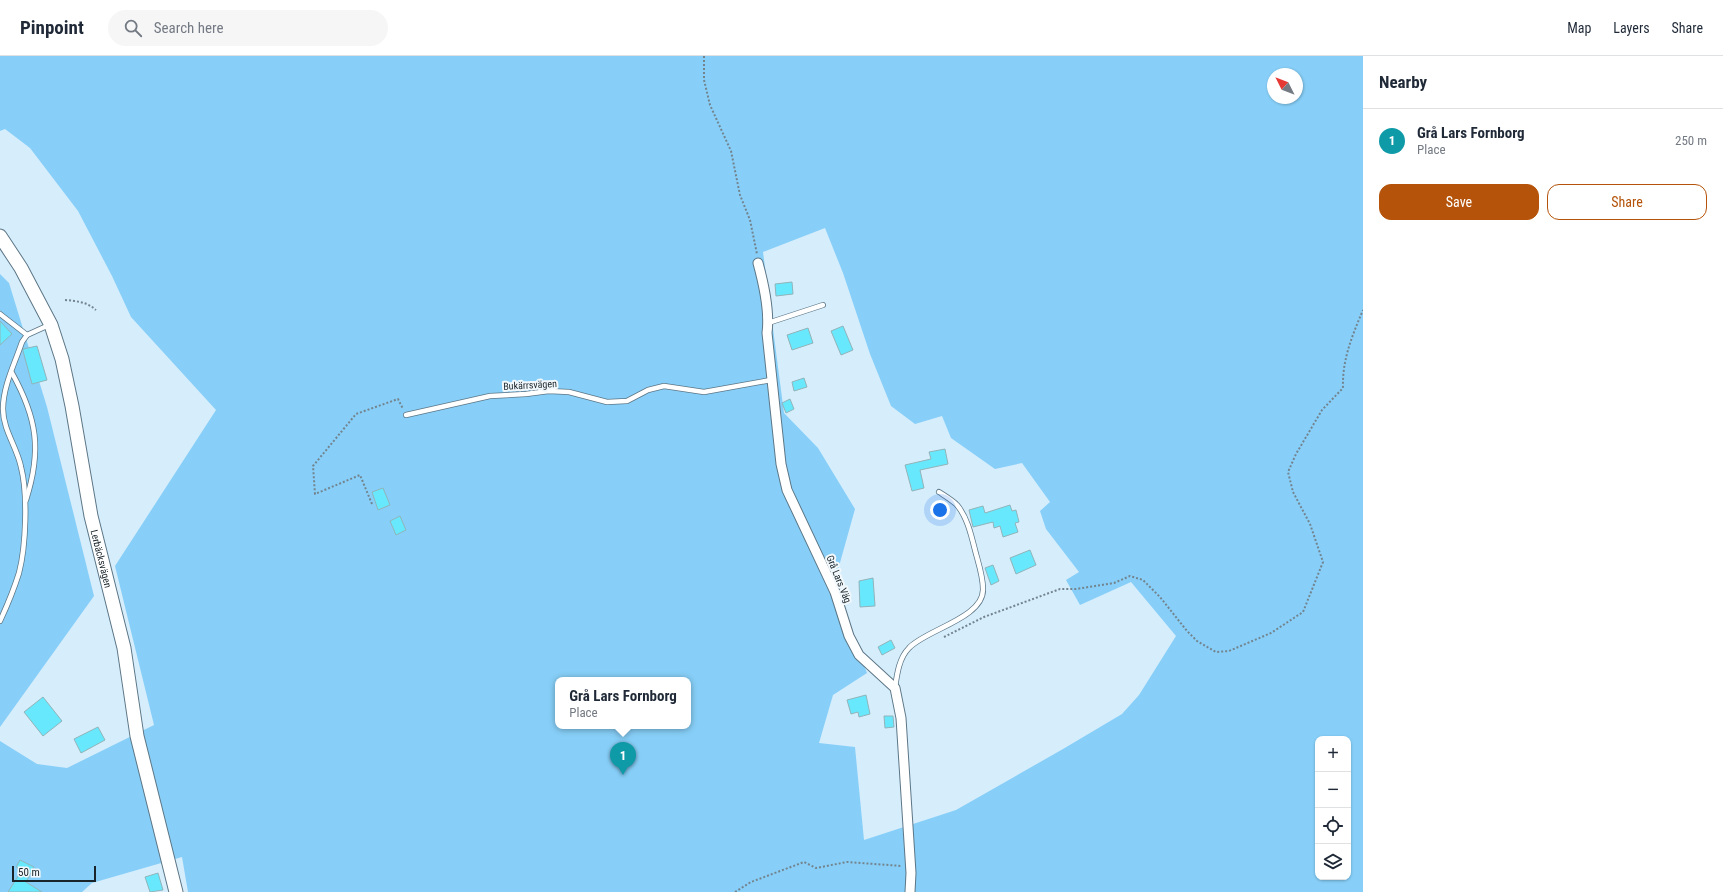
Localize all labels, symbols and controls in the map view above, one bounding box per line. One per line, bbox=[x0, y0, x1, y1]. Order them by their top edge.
search box bbox=[108, 10, 388, 46]
text: Pinpoint bbox=[20, 16, 84, 39]
icon: search bbox=[122, 17, 144, 39]
text: Search here bbox=[154, 19, 224, 37]
text: Map bbox=[1567, 20, 1591, 36]
text: Layers bbox=[1613, 20, 1650, 36]
text: Share bbox=[1672, 20, 1703, 36]
north arrow bbox=[1267, 68, 1303, 104]
text: Nearby bbox=[1379, 72, 1427, 92]
text: Grå Lars Fornborg bbox=[1417, 124, 1525, 142]
text: 1 bbox=[1389, 133, 1395, 148]
text: 250 m bbox=[1675, 133, 1707, 148]
text: Place bbox=[1417, 142, 1446, 157]
button: Save bbox=[1379, 184, 1539, 220]
button: Share bbox=[1547, 184, 1707, 220]
street label: Bukärrsvägen bbox=[503, 378, 557, 392]
your location bbox=[930, 500, 950, 520]
street label: Lerbäcksvägen bbox=[89, 528, 114, 589]
street label: Grå Lars Väg bbox=[824, 554, 854, 604]
popup bbox=[555, 677, 691, 729]
text: Grå Lars Fornborg bbox=[569, 687, 677, 705]
text: Place bbox=[569, 705, 598, 720]
map controls bbox=[1315, 736, 1351, 880]
button: + bbox=[1315, 736, 1351, 772]
pin: 1 bbox=[610, 742, 636, 775]
button: − bbox=[1315, 772, 1351, 808]
button: locate bbox=[1315, 808, 1351, 844]
button: layers bbox=[1315, 844, 1351, 880]
scale bar bbox=[12, 864, 96, 883]
text: 50 m bbox=[18, 866, 40, 879]

